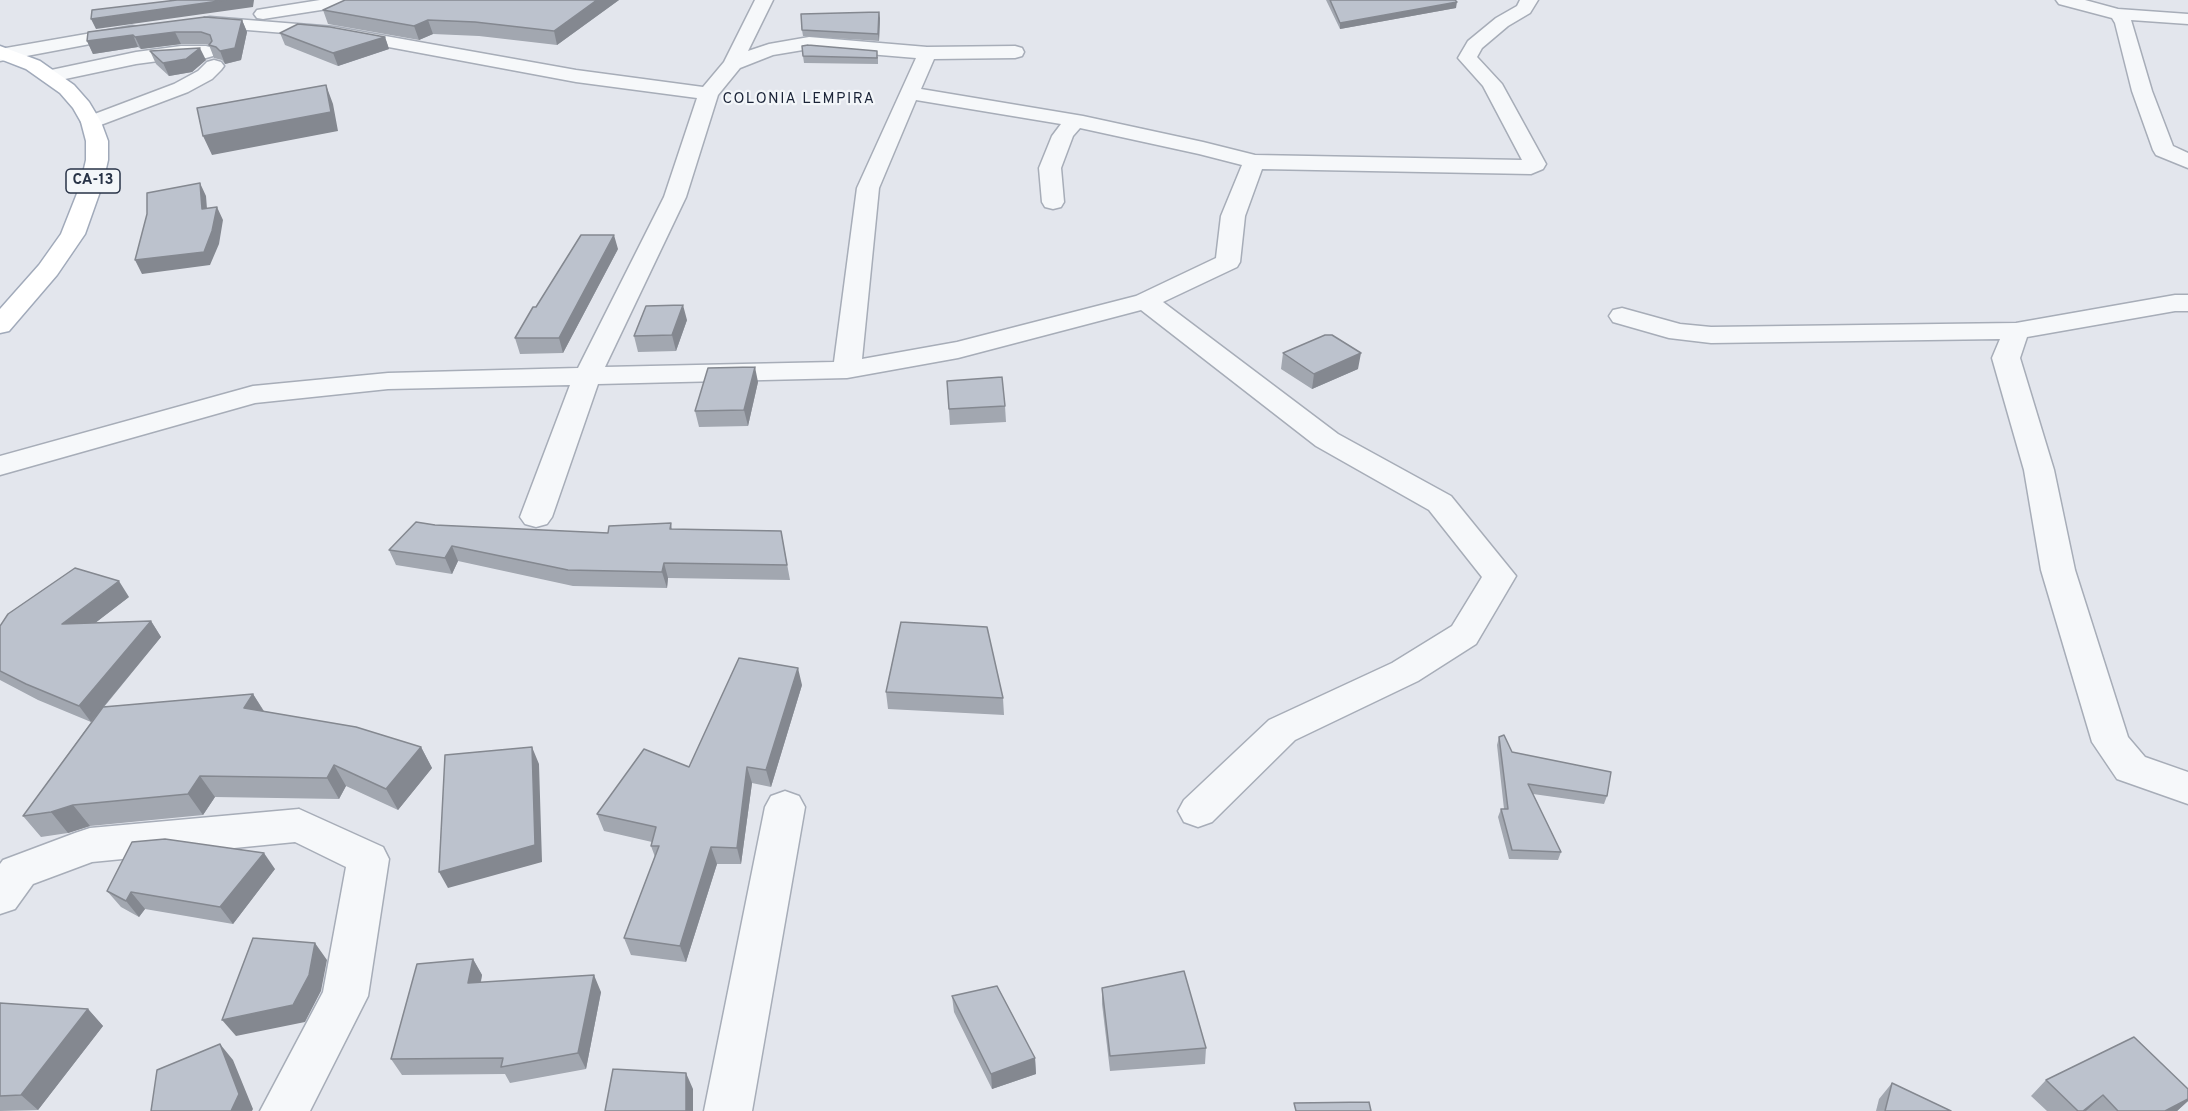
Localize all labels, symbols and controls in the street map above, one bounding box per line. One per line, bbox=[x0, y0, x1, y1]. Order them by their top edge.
district label: COLONIA LEMPIRA bbox=[723, 91, 875, 109]
road number: CA-13 bbox=[66, 169, 120, 193]

